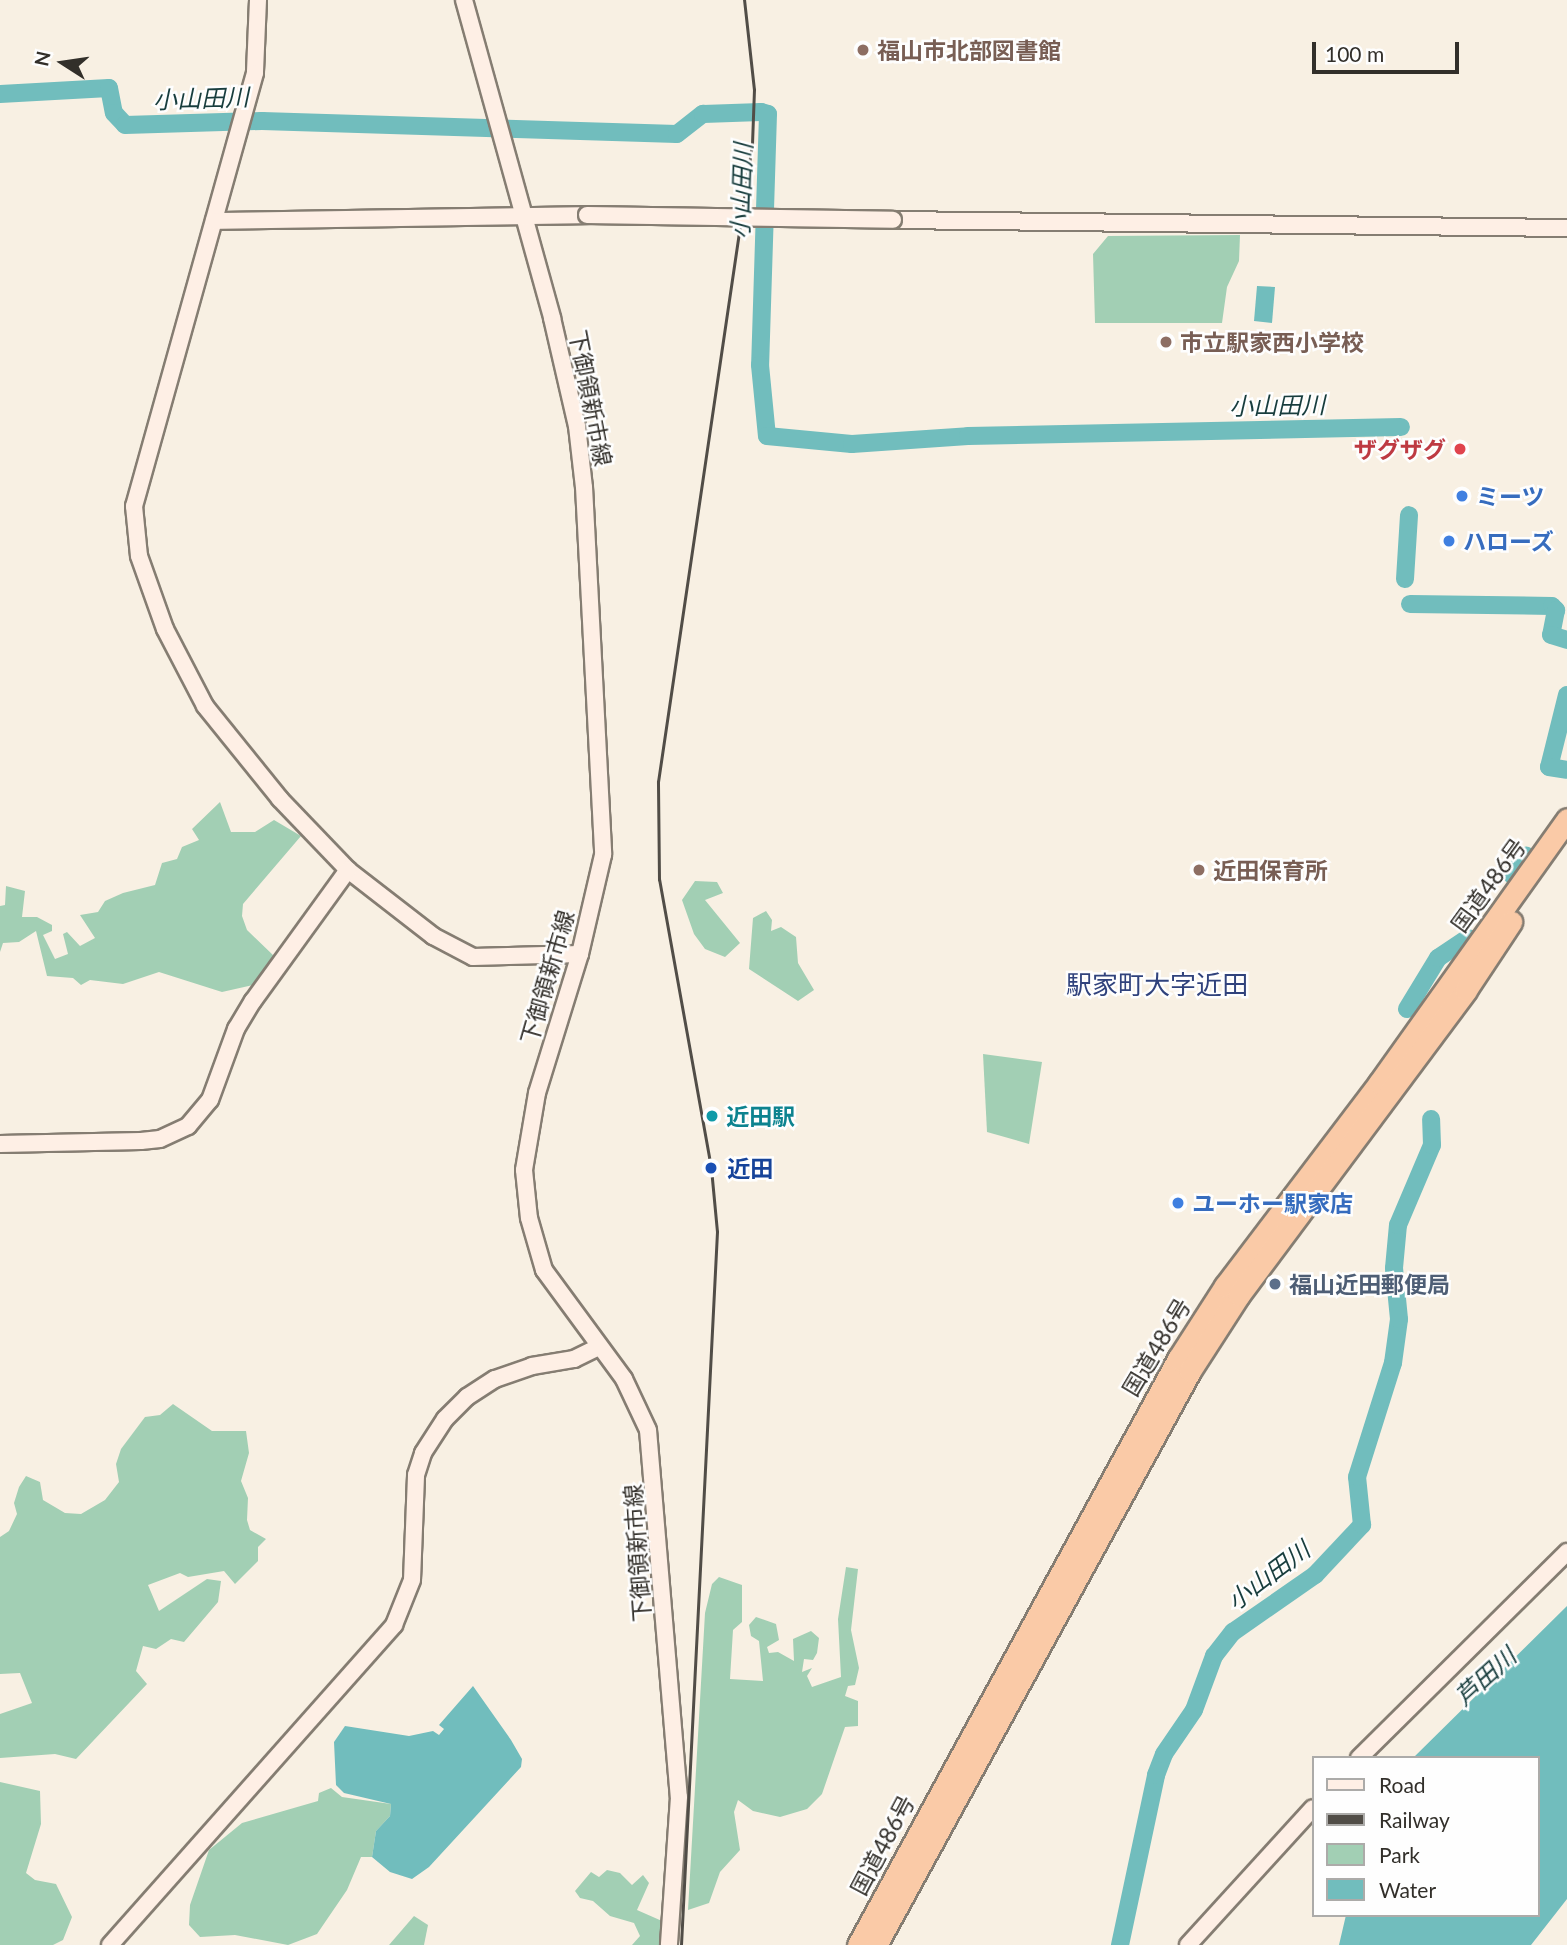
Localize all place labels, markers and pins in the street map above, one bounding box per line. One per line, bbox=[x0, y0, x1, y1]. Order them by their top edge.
place label: 福山市北部図書館 bbox=[877, 36, 1061, 64]
marker: 福山市北部図書館 bbox=[855, 42, 871, 58]
place label: 市立駅家西小学校 bbox=[1180, 328, 1364, 356]
marker: 市立駅家西小学校 bbox=[1158, 334, 1174, 350]
place label: ザグザグ bbox=[1354, 435, 1446, 463]
marker: ザグザグ bbox=[1452, 441, 1468, 457]
place label: ミーツ bbox=[1476, 482, 1545, 510]
marker: ミーツ bbox=[1454, 488, 1470, 504]
place label: ハローズ bbox=[1463, 527, 1555, 555]
marker: ハローズ bbox=[1441, 533, 1457, 549]
place label: 近田保育所 bbox=[1213, 856, 1328, 884]
marker: 近田保育所 bbox=[1191, 862, 1207, 878]
place label: 近田駅 bbox=[726, 1102, 795, 1130]
marker: 近田駅 bbox=[704, 1108, 720, 1124]
place label: 近田 bbox=[727, 1154, 773, 1182]
marker: 近田 bbox=[701, 1158, 721, 1178]
place label: ユーホー駅家店 bbox=[1192, 1189, 1353, 1217]
marker: ユーホー駅家店 bbox=[1170, 1195, 1186, 1211]
place label: 福山近田郵便局 bbox=[1289, 1270, 1450, 1298]
marker: 福山近田郵便局 bbox=[1267, 1276, 1283, 1292]

